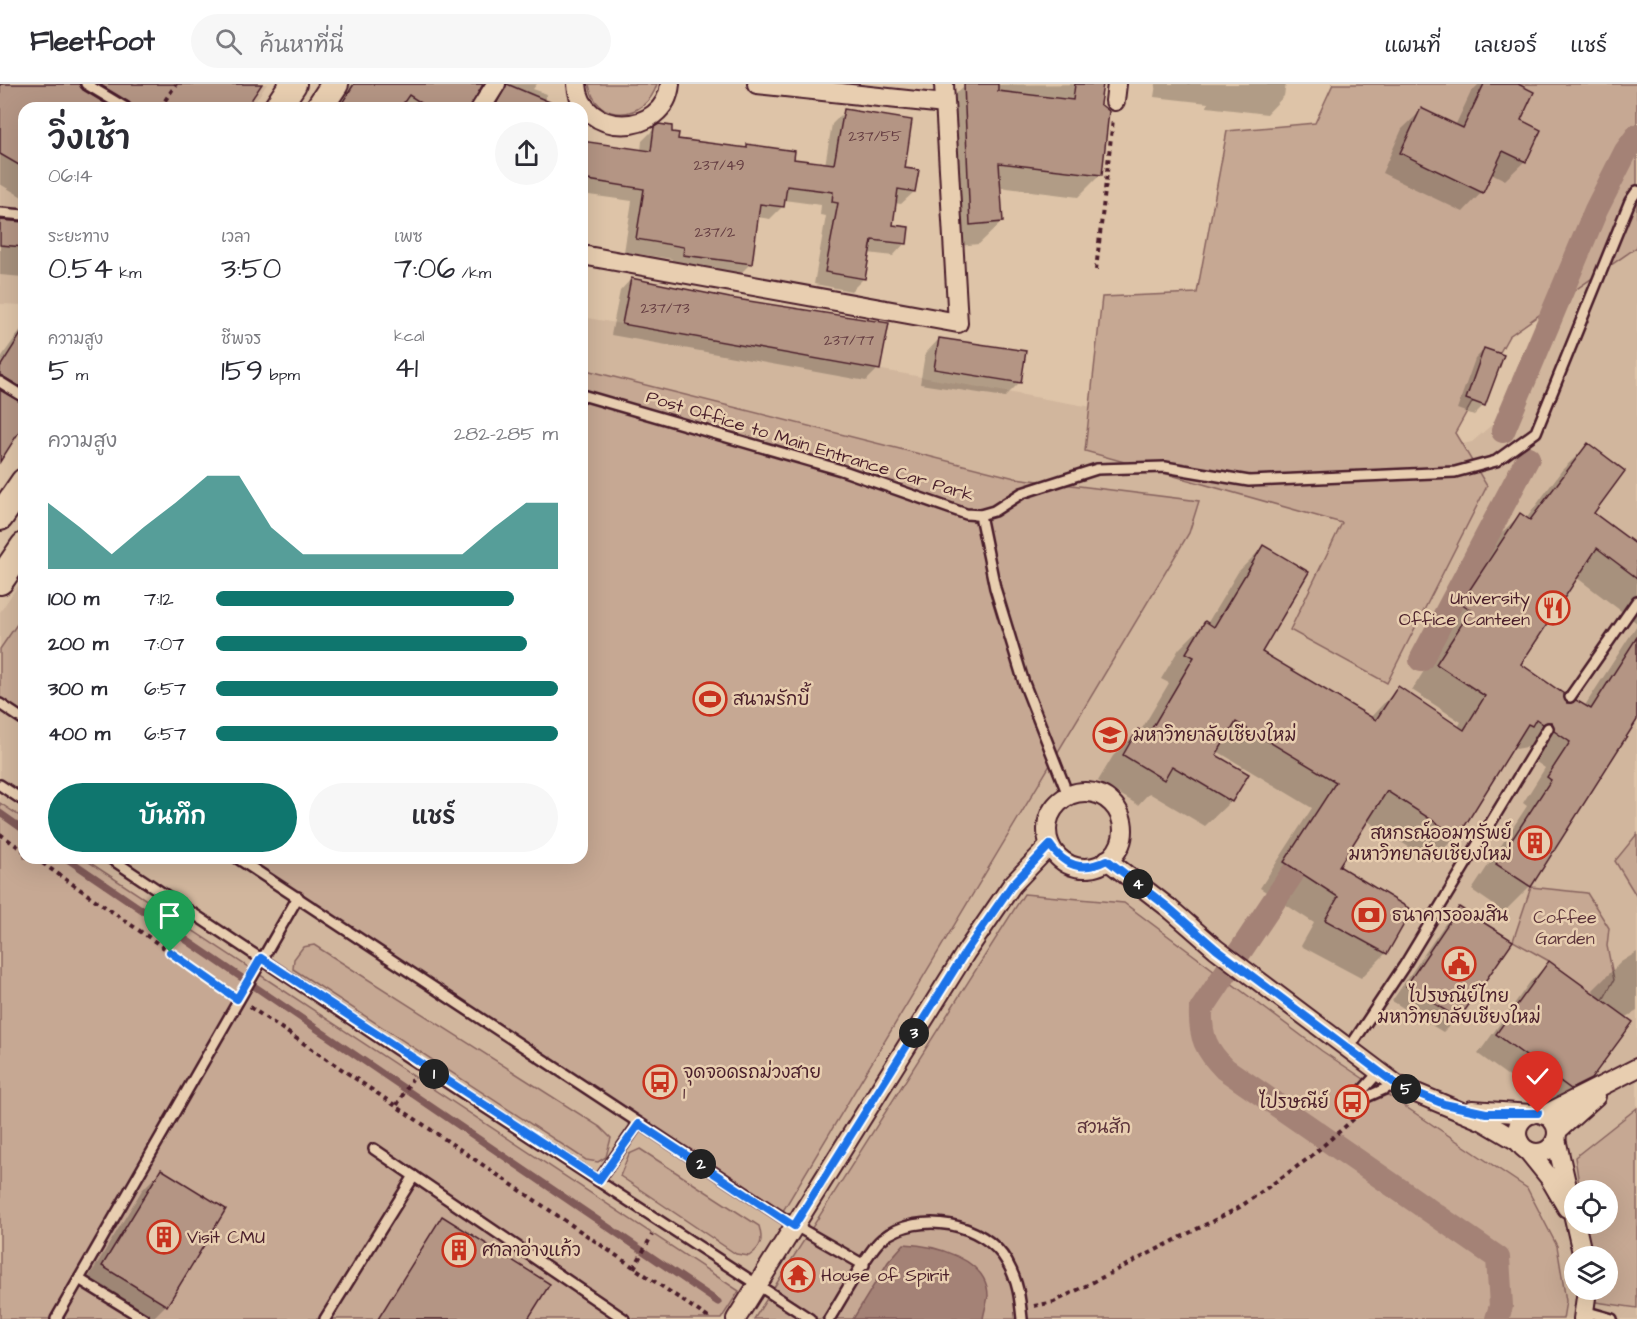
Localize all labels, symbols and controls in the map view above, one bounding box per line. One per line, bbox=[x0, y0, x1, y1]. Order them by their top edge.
search box bbox=[191, 14, 611, 68]
text: Fleetfoot bbox=[30, 22, 155, 61]
icon: search bbox=[212, 25, 245, 58]
text: ค้นหาที่นี่ bbox=[260, 30, 343, 61]
text: แผนที่ bbox=[1384, 31, 1441, 60]
text: เลเยอร์ bbox=[1474, 31, 1537, 60]
text: แชร์ bbox=[1570, 31, 1607, 60]
text: วิ่งเช้า bbox=[48, 116, 130, 162]
button: share bbox=[495, 122, 558, 185]
house number: 237/55 bbox=[848, 126, 902, 147]
house number: 237/49 bbox=[693, 155, 745, 176]
text: 06:14 bbox=[48, 162, 93, 190]
house number: 237/2 bbox=[695, 222, 736, 243]
text: ระยะทาง bbox=[48, 226, 109, 248]
text: เวลา bbox=[221, 226, 251, 248]
text: เพซ bbox=[394, 226, 423, 248]
text: 0.54 bbox=[48, 248, 113, 290]
text: 3:50 bbox=[221, 248, 281, 290]
text: 7:06 bbox=[394, 248, 455, 290]
text: km bbox=[113, 262, 142, 284]
text: /km bbox=[455, 262, 491, 284]
house number: 237/73 bbox=[640, 298, 690, 319]
text: kcal bbox=[394, 325, 425, 347]
text: ความสูง bbox=[48, 328, 103, 350]
text: ชีพจร bbox=[221, 328, 261, 350]
house number: 237/77 bbox=[824, 330, 874, 351]
text: 41 bbox=[394, 347, 418, 389]
text: 5 bbox=[48, 350, 69, 392]
text: 159 bbox=[221, 350, 263, 392]
text: m bbox=[69, 364, 88, 386]
text: bpm bbox=[263, 364, 300, 386]
street label: Post Office to Main Entrance Car Park bbox=[643, 384, 977, 508]
text: 282–285 m bbox=[454, 420, 558, 448]
text: ความสูง bbox=[48, 427, 117, 455]
text: 100 m bbox=[48, 585, 99, 613]
text: 7:12 bbox=[144, 585, 174, 613]
place label: University Office Canteen bbox=[1399, 586, 1530, 632]
restaurant icon: University Office Canteen bbox=[1535, 590, 1571, 626]
text: 200 m bbox=[48, 630, 108, 658]
text: 7:07 bbox=[144, 630, 185, 658]
text: 300 m bbox=[48, 675, 107, 703]
text: 6:57 bbox=[144, 675, 186, 703]
sports icon: สนามรักบี้ bbox=[692, 681, 728, 717]
place label: สนามรักบี้ bbox=[733, 682, 812, 712]
school or university icon: มหาวิทยาลัยเชียงใหม่ bbox=[1092, 717, 1128, 753]
text: 400 m bbox=[48, 720, 110, 748]
text: 6:57 bbox=[144, 720, 186, 748]
place label: มหาวิทยาลัยเชียงใหม่ bbox=[1133, 722, 1296, 748]
button: บันทึก bbox=[48, 783, 297, 852]
button: แชร์ bbox=[309, 783, 558, 852]
place label: สหกรณ์ออมทรัพย์ มหาวิทยาลัยเชียงใหม่ bbox=[1349, 820, 1512, 867]
building icon: สหกรณ์ออมทรัพย์ มหาวิทยาลัยเชียงใหม่ bbox=[1517, 825, 1553, 861]
pin: 4 bbox=[1123, 869, 1153, 899]
text: 4 bbox=[1133, 873, 1143, 895]
pin bbox=[144, 890, 195, 952]
bank icon: ธนาคารออมสิน bbox=[1351, 897, 1387, 933]
icon: arrive bbox=[153, 899, 186, 932]
place label: ธนาคารออมสิน bbox=[1392, 903, 1508, 928]
park label: Coffee Garden bbox=[1533, 905, 1597, 951]
public building icon: ไปรษณีย์ไทย มหาวิทยาลัยเชียงใหม่ bbox=[1441, 946, 1477, 982]
place label: ไปรษณีย์ไทย มหาวิทยาลัยเชียงใหม่ bbox=[1377, 983, 1541, 1030]
pin: 3 bbox=[899, 1018, 929, 1048]
text: 3 bbox=[910, 1022, 918, 1044]
pin bbox=[1512, 1051, 1563, 1113]
pin: 1 bbox=[419, 1059, 449, 1089]
place label: จุดจอดรถม่วงสาย 1 bbox=[683, 1060, 821, 1106]
icon: check bbox=[1521, 1060, 1554, 1093]
text: 1 bbox=[433, 1063, 435, 1085]
bus stop icon: จุดจอดรถม่วงสาย 1 bbox=[642, 1064, 678, 1100]
pin: 5 bbox=[1391, 1074, 1421, 1104]
text: 5 bbox=[1400, 1078, 1412, 1100]
bus stop icon: ไปรษณีย์ bbox=[1334, 1084, 1370, 1120]
place label: ไปรษณีย์ bbox=[1258, 1089, 1329, 1115]
park label: สวนสัก bbox=[1077, 1115, 1131, 1140]
pin: 2 bbox=[686, 1149, 716, 1179]
text: 2 bbox=[696, 1153, 706, 1175]
map controls bbox=[1564, 1180, 1618, 1300]
button: locate bbox=[1564, 1180, 1618, 1234]
building icon: Visit CMU bbox=[146, 1219, 182, 1255]
place label: Visit CMU bbox=[187, 1225, 265, 1250]
building icon: ศาลาอ่างแก้ว bbox=[441, 1232, 477, 1268]
place label: ศาลาอ่างแก้ว bbox=[482, 1238, 581, 1263]
button: layers bbox=[1564, 1246, 1618, 1300]
temple icon: House of Spirit bbox=[780, 1257, 816, 1293]
place label: House of Spirit bbox=[821, 1263, 950, 1288]

